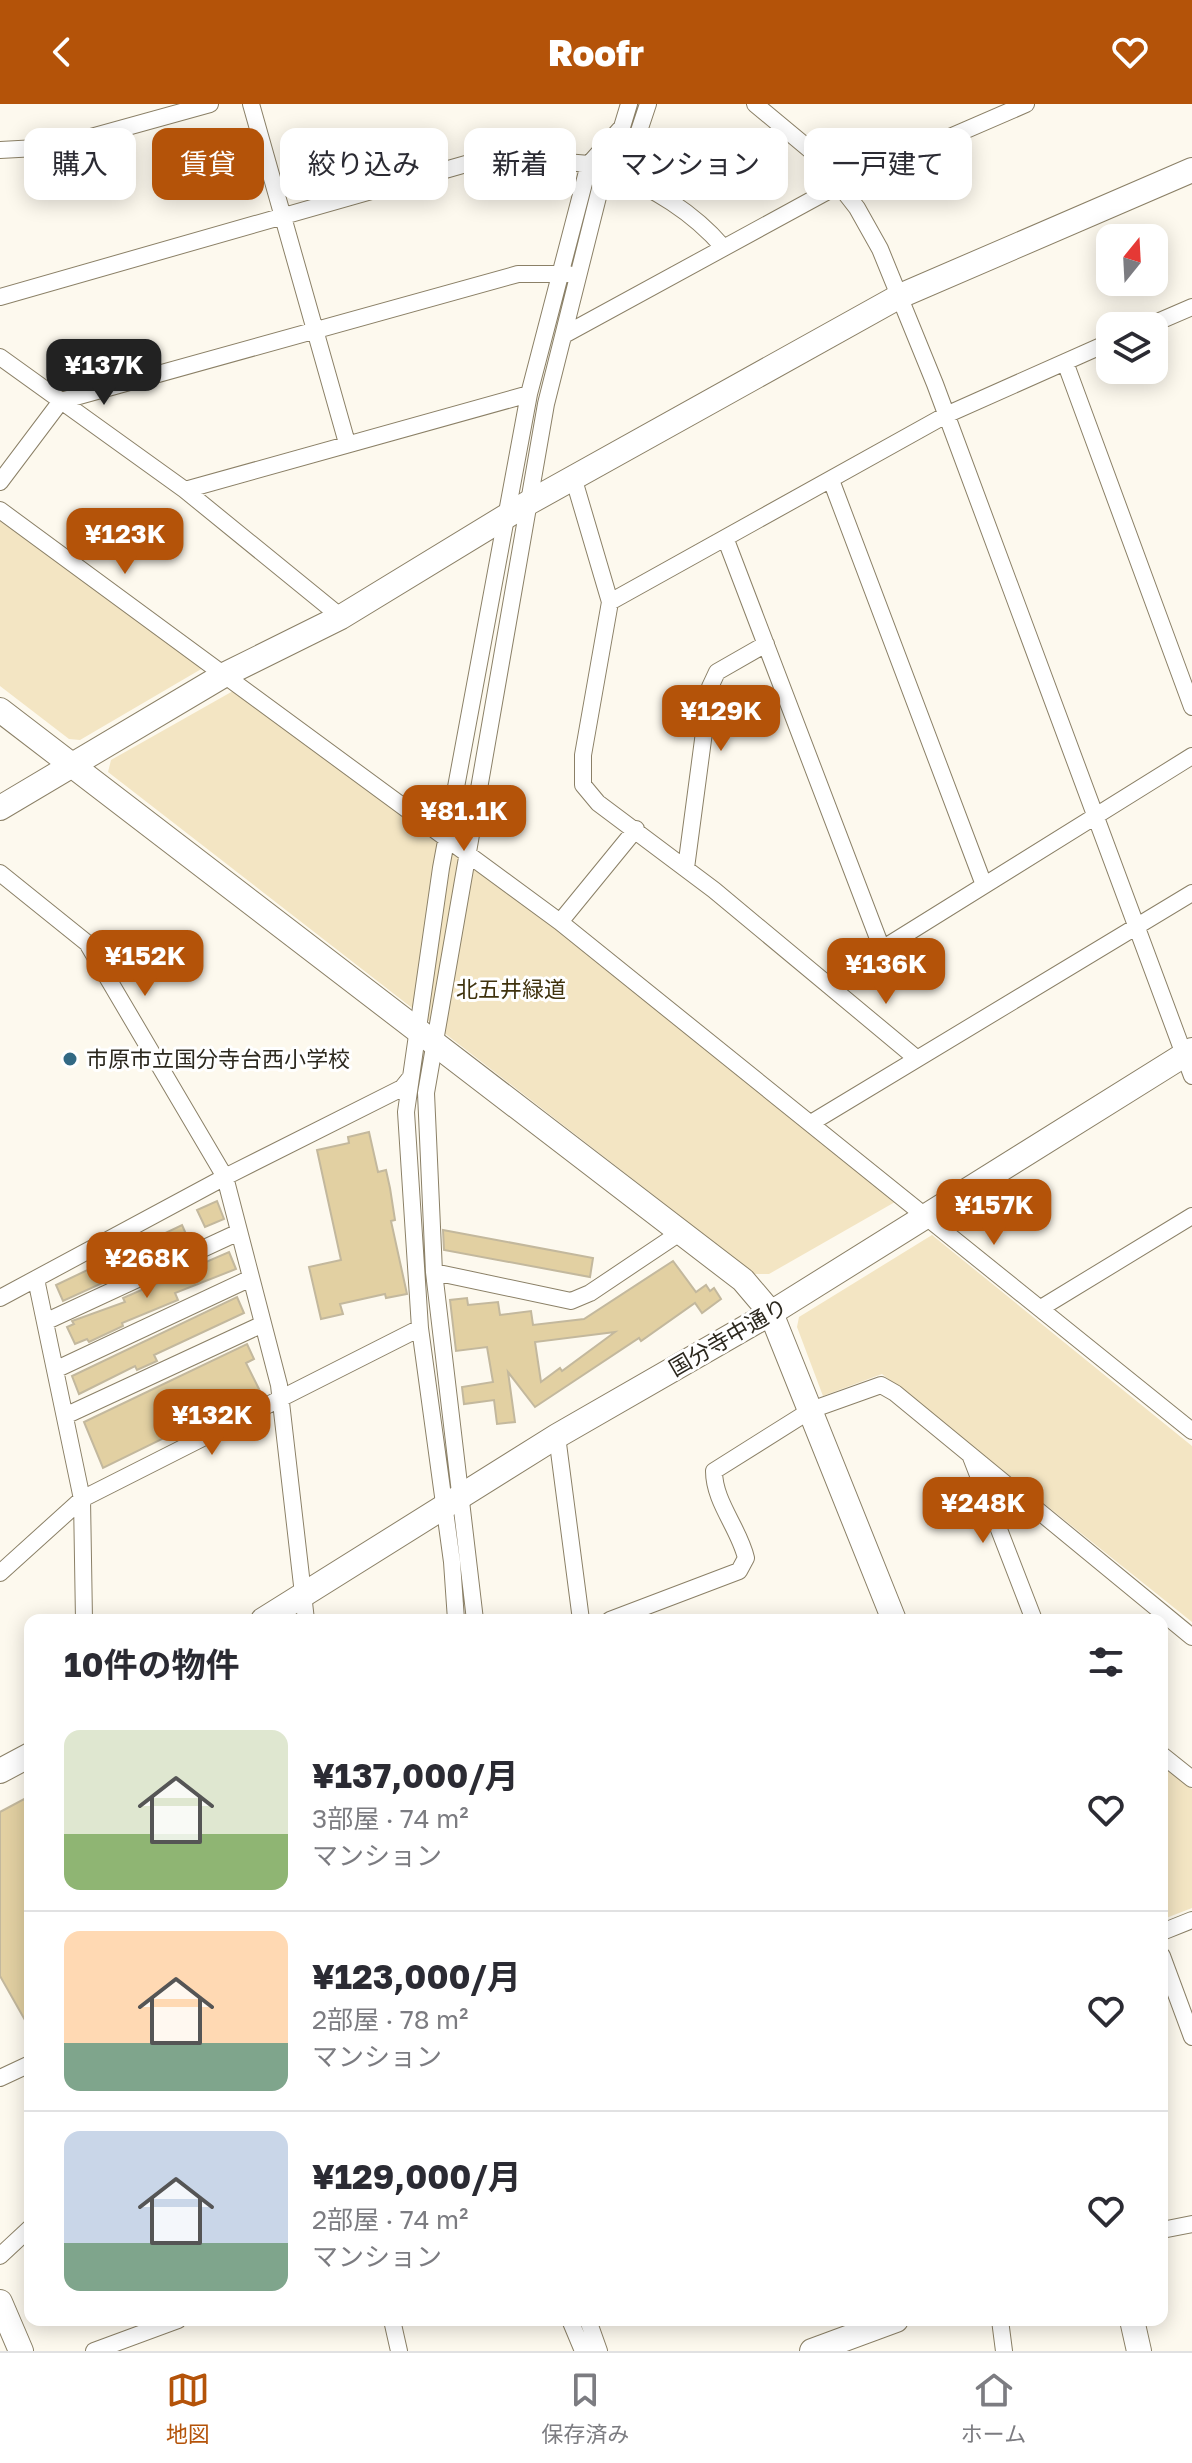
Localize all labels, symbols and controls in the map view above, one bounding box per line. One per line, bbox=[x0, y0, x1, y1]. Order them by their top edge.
icon: back bbox=[40, 30, 84, 74]
icon: heart bbox=[1108, 30, 1152, 74]
text: Roofr bbox=[548, 31, 644, 74]
chip: 購入 bbox=[24, 128, 136, 200]
chip: 賃貸 bbox=[152, 128, 264, 200]
chip: 絞り込み bbox=[280, 128, 448, 200]
chip: 新着 bbox=[464, 128, 576, 200]
chip: マンション bbox=[592, 128, 788, 200]
chip: 一戸建て bbox=[804, 128, 972, 200]
north arrow bbox=[1096, 224, 1168, 296]
map controls bbox=[1096, 224, 1168, 384]
button: layers bbox=[1096, 312, 1168, 384]
pin: ¥137K bbox=[48, 339, 160, 407]
text: ¥137K bbox=[64, 349, 144, 380]
pin: ¥123K bbox=[69, 508, 181, 576]
text: ¥123K bbox=[84, 518, 166, 549]
pin: ¥129K bbox=[665, 685, 777, 753]
text: ¥129K bbox=[680, 695, 762, 726]
pin: ¥81.1K bbox=[399, 785, 529, 853]
text: ¥81.1K bbox=[420, 795, 508, 826]
pin: ¥152K bbox=[89, 930, 201, 998]
pin: ¥136K bbox=[830, 938, 942, 1006]
text: ¥152K bbox=[104, 940, 186, 971]
text: ¥136K bbox=[845, 948, 927, 979]
park label: 北五井緑道 bbox=[456, 975, 566, 1002]
place label: 市原市立国分寺台西小学校 bbox=[86, 1045, 350, 1072]
marker: 市原市立国分寺台西小学校 bbox=[61, 1050, 79, 1068]
pin: ¥157K bbox=[938, 1179, 1050, 1247]
text: ¥157K bbox=[954, 1189, 1034, 1220]
pin: ¥268K bbox=[91, 1232, 203, 1300]
text: ¥268K bbox=[104, 1242, 190, 1273]
street label: 国分寺中通り bbox=[664, 1292, 792, 1381]
pin: ¥132K bbox=[156, 1389, 268, 1457]
text: ¥132K bbox=[171, 1399, 253, 1430]
pin: ¥248K bbox=[927, 1477, 1039, 1545]
text: ¥248K bbox=[941, 1487, 1025, 1518]
icon: filters bbox=[1084, 1640, 1128, 1684]
text: 10件の物件 bbox=[64, 1644, 240, 1684]
text: ¥137,000/月 bbox=[312, 1755, 519, 1795]
icon: home bbox=[128, 1762, 224, 1858]
icon: heart bbox=[1084, 1788, 1128, 1832]
text: 3部屋 · 74 m² bbox=[312, 1803, 469, 1834]
text: マンション bbox=[312, 1840, 442, 1871]
text: ¥123,000/月 bbox=[312, 1956, 521, 1996]
icon: home bbox=[128, 1963, 224, 2059]
icon: heart bbox=[1084, 1989, 1128, 2033]
text: 2部屋 · 78 m² bbox=[312, 2004, 468, 2035]
text: マンション bbox=[312, 2041, 442, 2072]
text: ¥129,000/月 bbox=[312, 2156, 522, 2196]
icon: home bbox=[128, 2163, 224, 2259]
icon: heart bbox=[1084, 2189, 1128, 2233]
text: 2部屋 · 74 m² bbox=[312, 2204, 468, 2235]
text: マンション bbox=[312, 2241, 442, 2272]
tab: 地図 bbox=[166, 2368, 210, 2448]
tab: 保存済み bbox=[541, 2368, 629, 2448]
tab: ホーム bbox=[961, 2368, 1026, 2448]

